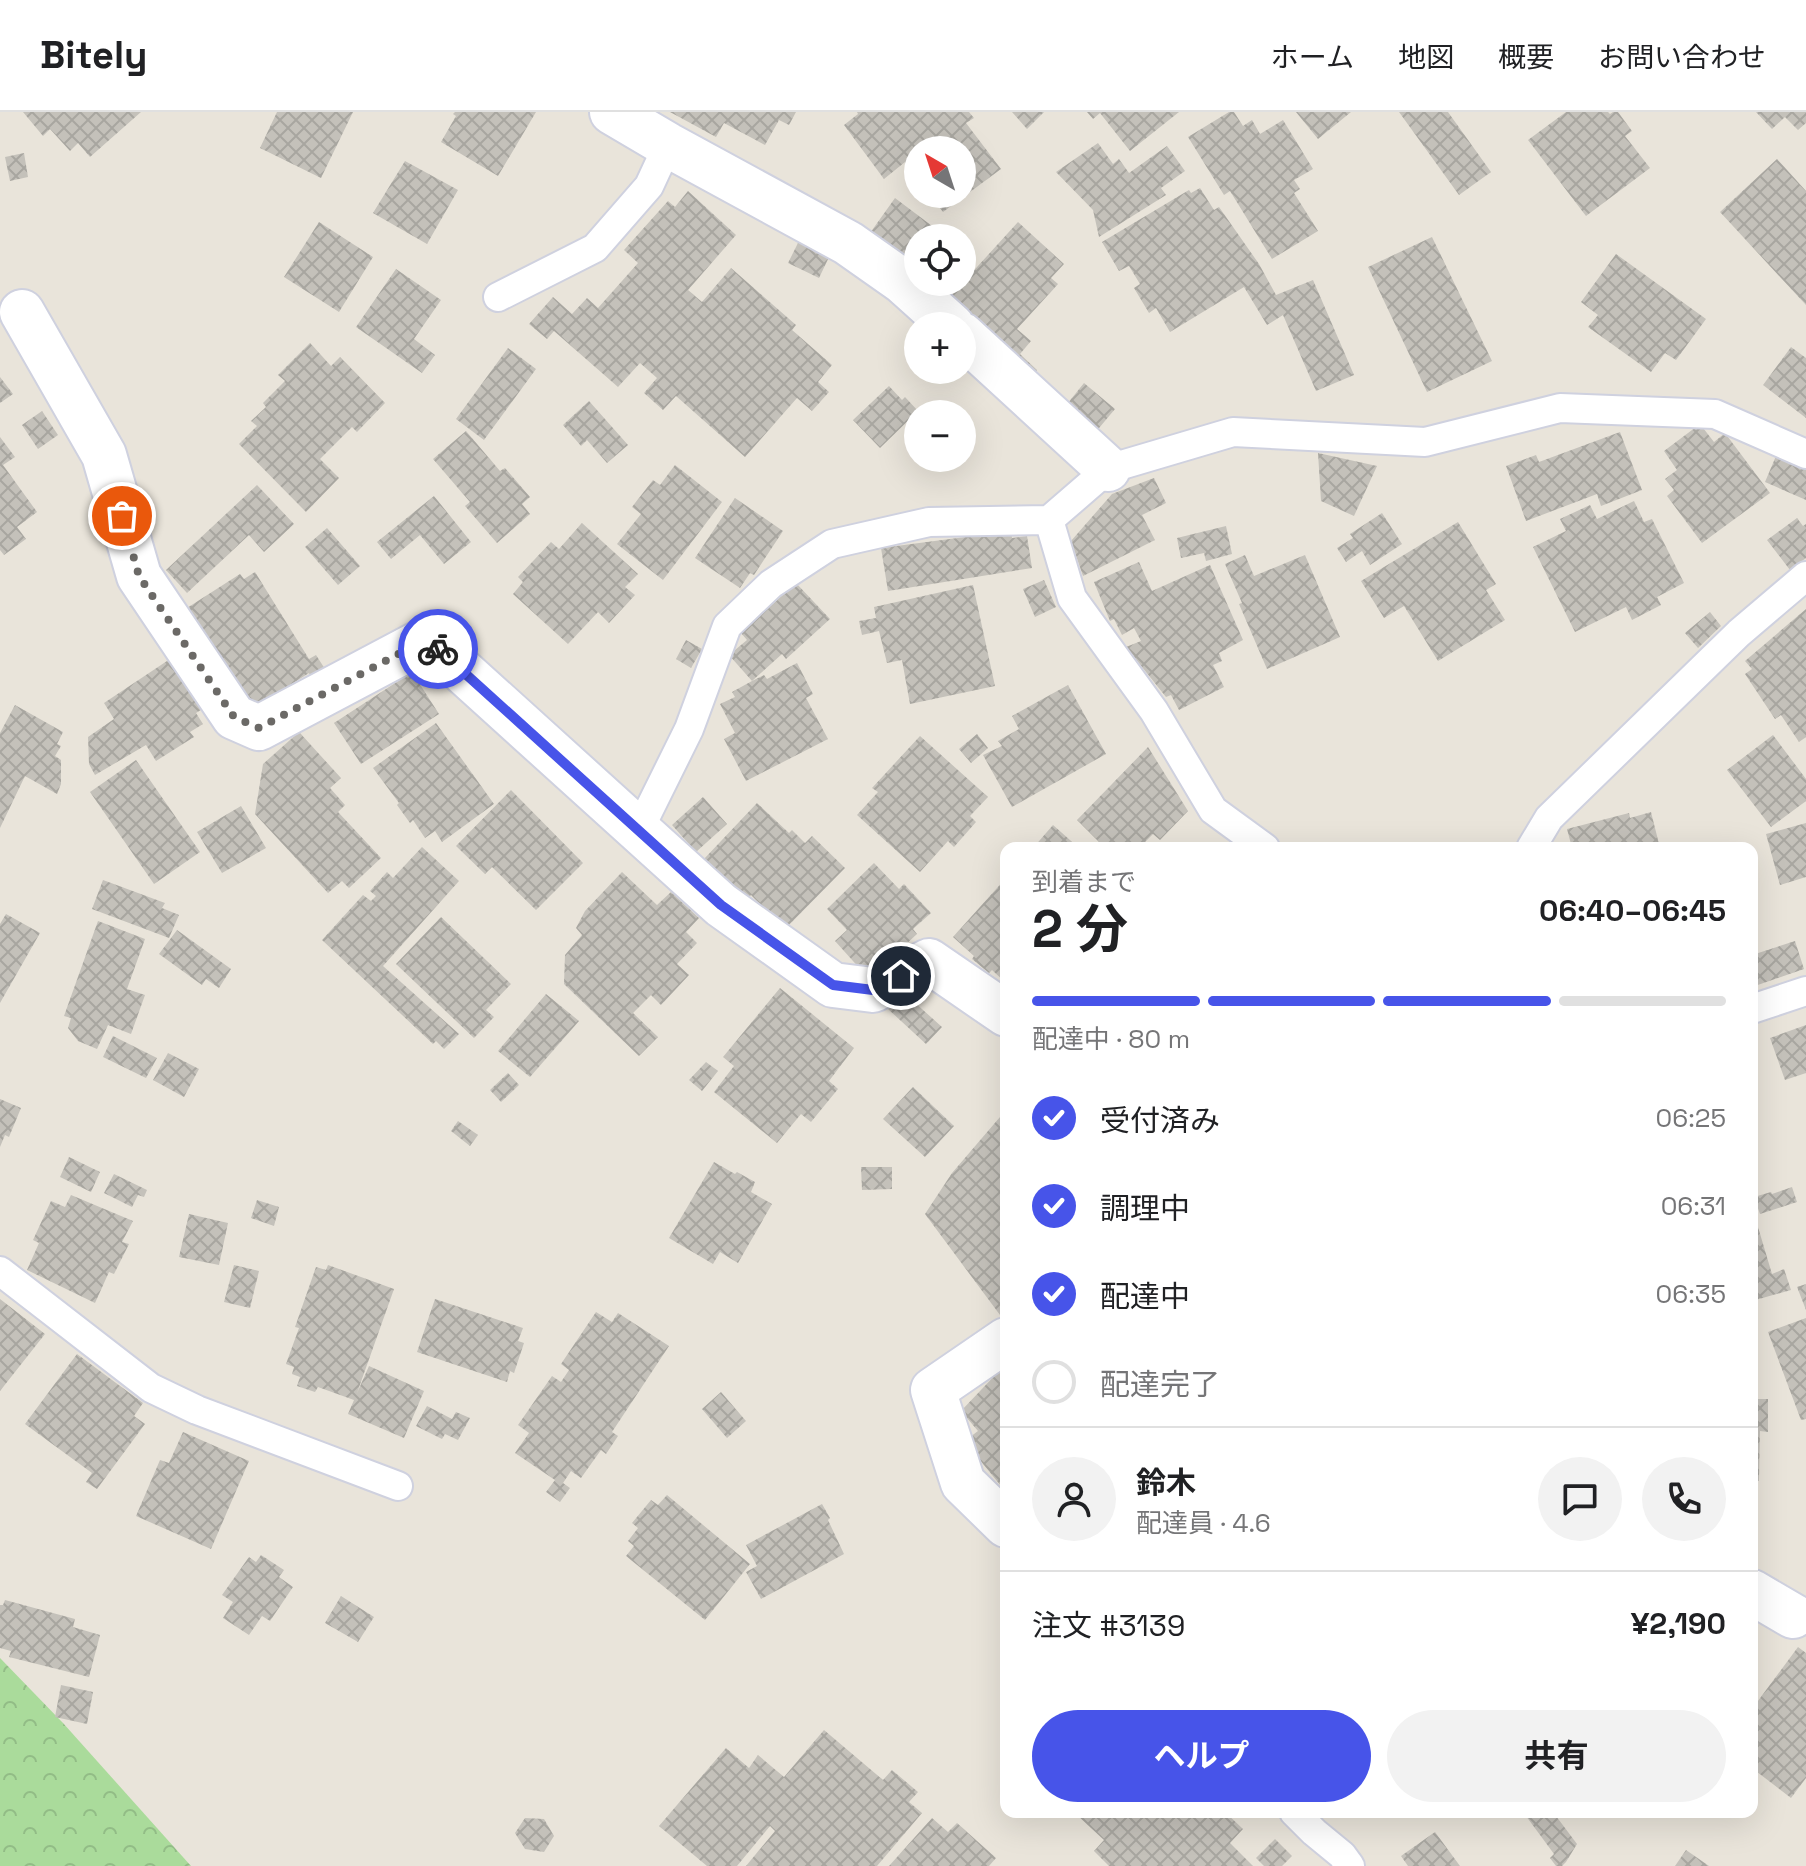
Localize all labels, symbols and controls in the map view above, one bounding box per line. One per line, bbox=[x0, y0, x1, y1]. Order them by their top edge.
text: Bitely bbox=[40, 31, 147, 79]
text: ホーム bbox=[1271, 39, 1354, 75]
text: 地図 bbox=[1398, 39, 1454, 75]
text: 概要 bbox=[1498, 39, 1554, 75]
text: お問い合わせ bbox=[1598, 39, 1766, 75]
north arrow bbox=[904, 136, 976, 208]
map controls bbox=[904, 136, 976, 472]
button: locate bbox=[904, 224, 976, 296]
button: + bbox=[904, 312, 976, 384]
button: − bbox=[904, 400, 976, 472]
pin bbox=[88, 482, 156, 550]
icon: bag bbox=[100, 494, 144, 538]
courier bbox=[398, 609, 478, 689]
icon: bike bbox=[416, 627, 460, 671]
text: 到着まで bbox=[1032, 865, 1136, 899]
text: 06:40–06:45 bbox=[1539, 891, 1726, 930]
text: 2 分 bbox=[1032, 896, 1128, 962]
pin bbox=[867, 942, 935, 1010]
icon: home bbox=[879, 954, 923, 998]
text: 配達中 · 80 m bbox=[1032, 1022, 1190, 1056]
icon: check bbox=[1032, 1096, 1076, 1140]
text: 受付済み bbox=[1100, 1101, 1220, 1140]
text: 06:25 bbox=[1656, 1101, 1726, 1135]
icon: check bbox=[1032, 1184, 1076, 1228]
text: 調理中 bbox=[1100, 1189, 1190, 1228]
text: 06:31 bbox=[1661, 1189, 1726, 1223]
icon: check bbox=[1032, 1272, 1076, 1316]
text: 配達中 bbox=[1100, 1277, 1190, 1316]
text: 06:35 bbox=[1656, 1277, 1726, 1311]
text: 配達完了 bbox=[1100, 1365, 1220, 1404]
button: person bbox=[1032, 1457, 1116, 1541]
button: chat bbox=[1538, 1457, 1622, 1541]
button: phone bbox=[1642, 1457, 1726, 1541]
text: 鈴木 bbox=[1136, 1463, 1196, 1502]
text: 配達員 · 4.6 bbox=[1136, 1506, 1271, 1540]
text: ¥2,190 bbox=[1631, 1604, 1726, 1643]
text: 注文 #3139 bbox=[1032, 1606, 1185, 1645]
button: ヘルプ bbox=[1032, 1710, 1371, 1802]
button: 共有 bbox=[1387, 1710, 1726, 1802]

